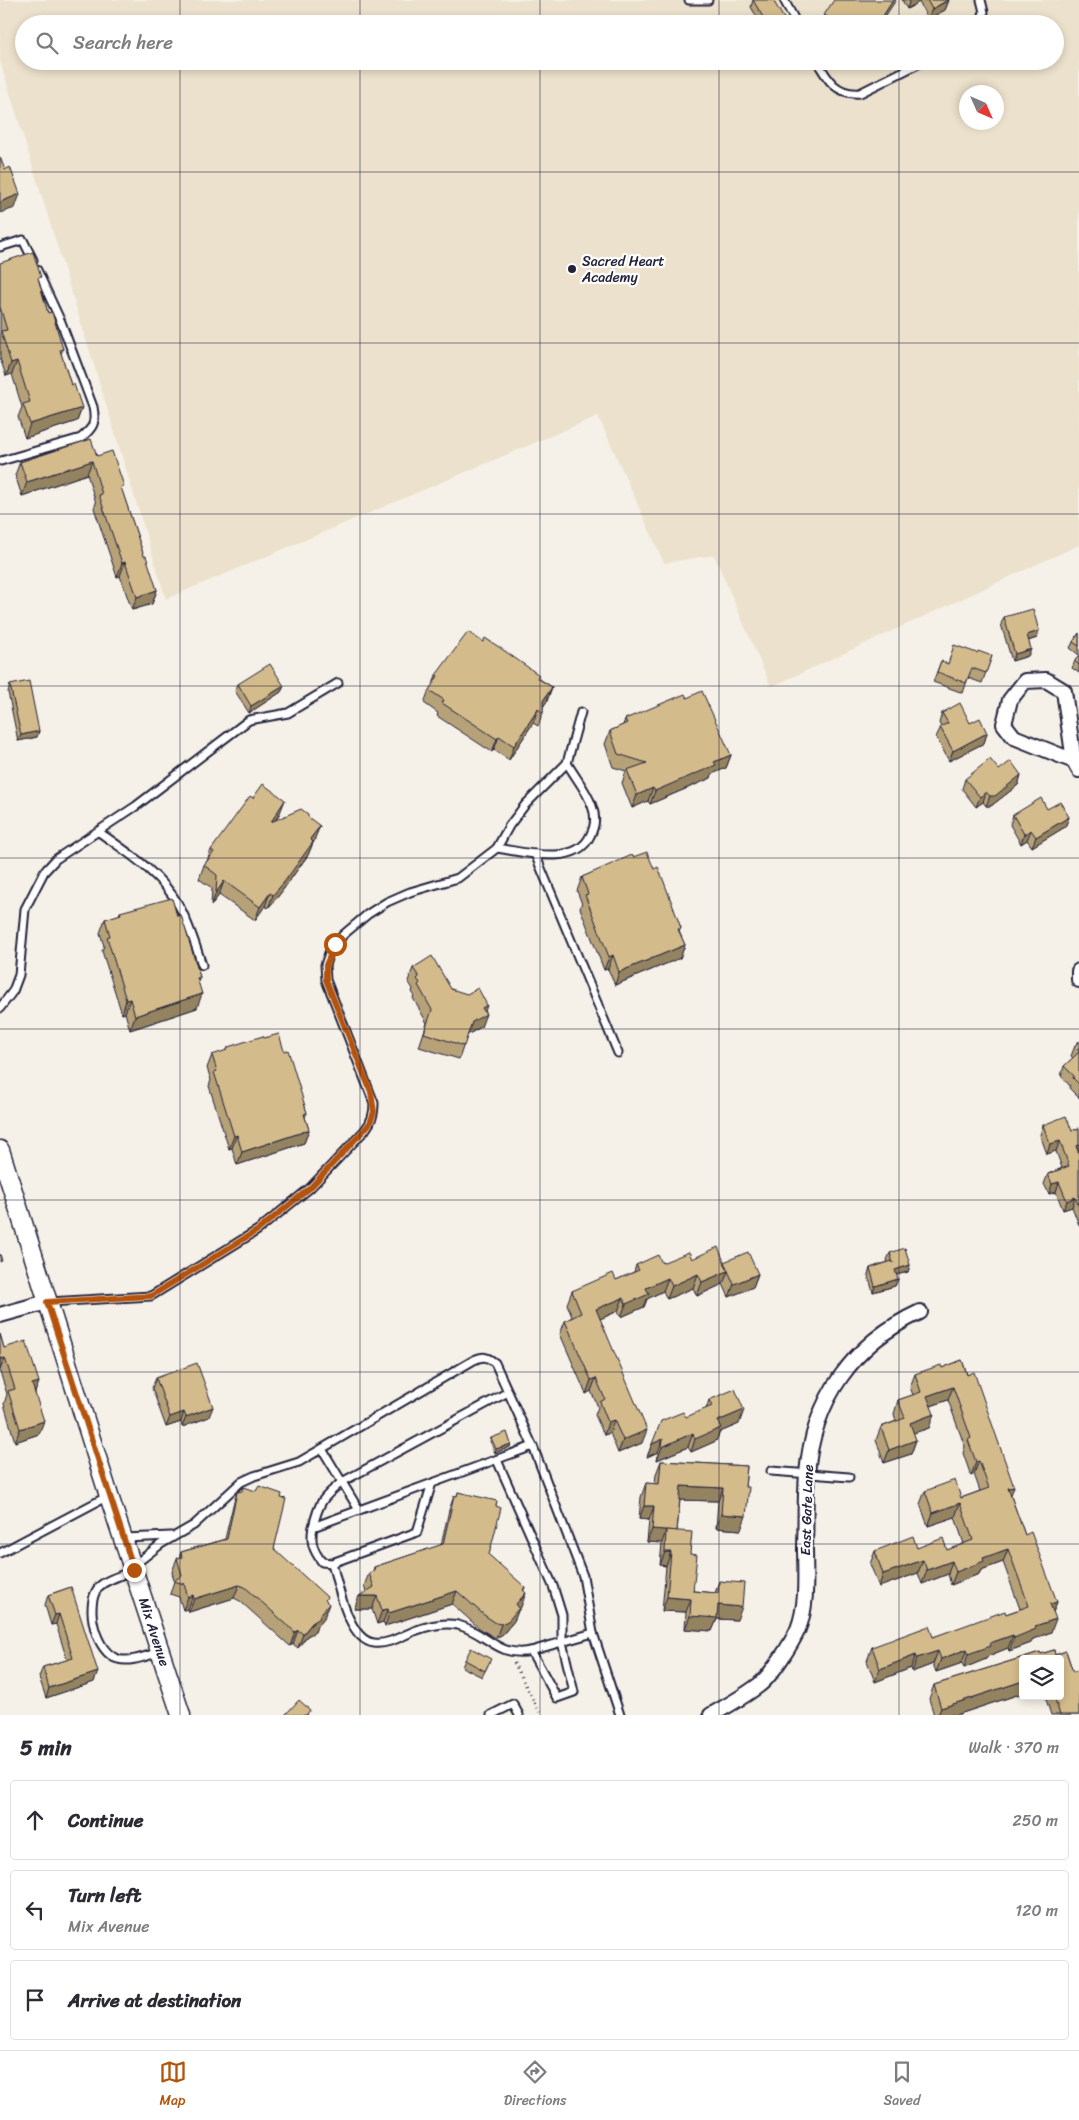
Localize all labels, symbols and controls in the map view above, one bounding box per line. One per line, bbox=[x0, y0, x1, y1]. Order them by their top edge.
search box bbox=[15, 15, 1064, 70]
text: Search here bbox=[73, 26, 173, 59]
icon: search bbox=[33, 29, 61, 57]
north arrow bbox=[959, 85, 1004, 130]
place label: Sacred Heart Academy bbox=[581, 249, 664, 290]
marker: Sacred Heart Academy bbox=[566, 263, 578, 275]
route start bbox=[324, 933, 347, 956]
street label: East Gate Lane bbox=[793, 1464, 821, 1556]
route end bbox=[123, 1559, 146, 1582]
street label: Mix Avenue bbox=[131, 1594, 177, 1670]
map controls bbox=[1019, 1655, 1064, 1700]
button: layers bbox=[1019, 1655, 1064, 1700]
text: 5 min bbox=[20, 1729, 72, 1767]
text: Walk · 370 m bbox=[968, 1733, 1059, 1762]
text: Continue bbox=[68, 1804, 144, 1837]
icon: ahead bbox=[21, 1806, 49, 1834]
text: 250 m bbox=[1012, 1806, 1058, 1835]
text: Turn left bbox=[68, 1879, 141, 1912]
icon: left bbox=[21, 1896, 49, 1924]
text: 120 m bbox=[1015, 1896, 1058, 1925]
text: Mix Avenue bbox=[68, 1912, 149, 1941]
text: Arrive at destination bbox=[68, 1984, 241, 2017]
icon: arrive bbox=[21, 1986, 49, 2014]
tab: Map bbox=[159, 2058, 187, 2113]
tab: Directions bbox=[504, 2058, 566, 2113]
tab: Saved bbox=[884, 2058, 920, 2113]

